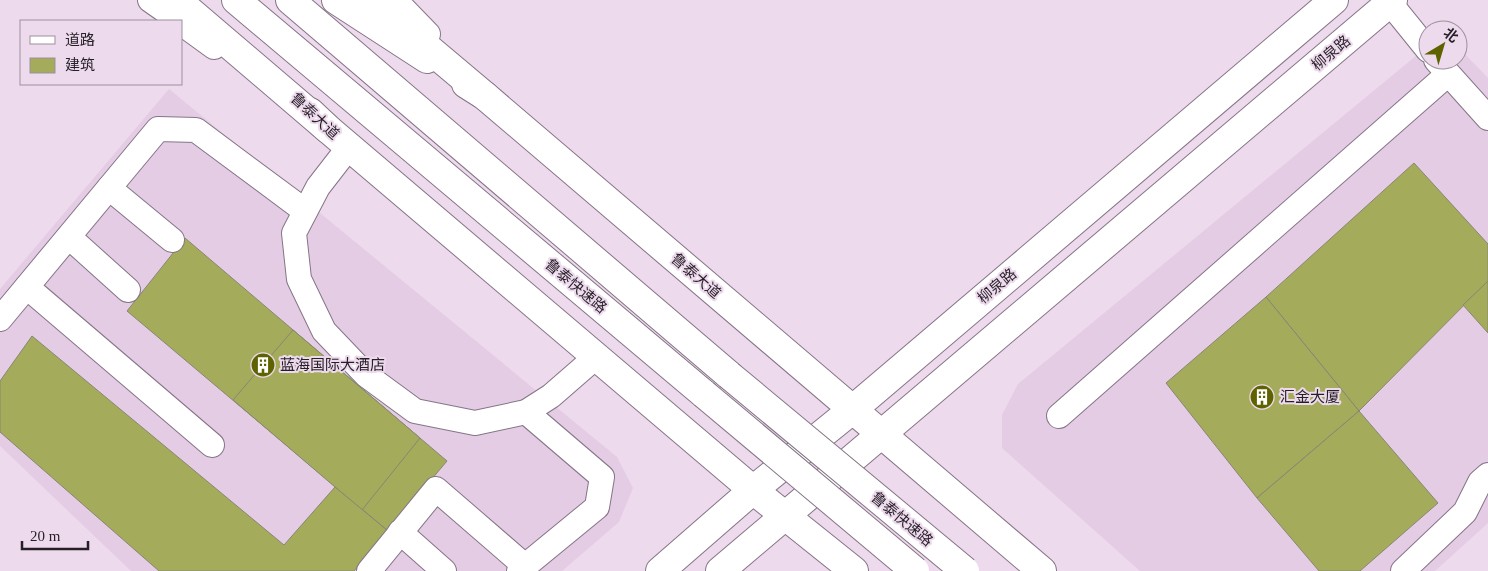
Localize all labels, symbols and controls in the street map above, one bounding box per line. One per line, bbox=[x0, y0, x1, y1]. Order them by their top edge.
legend bbox=[20, 20, 182, 85]
north arrow bbox=[1418, 20, 1468, 70]
text: 北 bbox=[1441, 25, 1461, 45]
text: 道路 bbox=[65, 32, 95, 48]
street label: 柳泉路 bbox=[1309, 32, 1353, 74]
text: 建筑 bbox=[65, 57, 95, 73]
street label: 鲁泰大道 bbox=[288, 90, 342, 142]
street label: 鲁泰大道 bbox=[668, 250, 724, 302]
street label: 鲁泰快速路 bbox=[542, 256, 610, 316]
street label: 柳泉路 bbox=[975, 265, 1019, 307]
building icon: 蓝海国际大酒店 bbox=[250, 352, 276, 378]
place label: 蓝海国际大酒店 bbox=[280, 357, 385, 373]
building icon: 汇金大厦 bbox=[1249, 384, 1275, 410]
place label: 汇金大厦 bbox=[1280, 389, 1340, 405]
street label: 鲁泰快速路 bbox=[868, 489, 936, 549]
scale bar bbox=[22, 518, 89, 550]
text: 20 m bbox=[30, 528, 61, 544]

